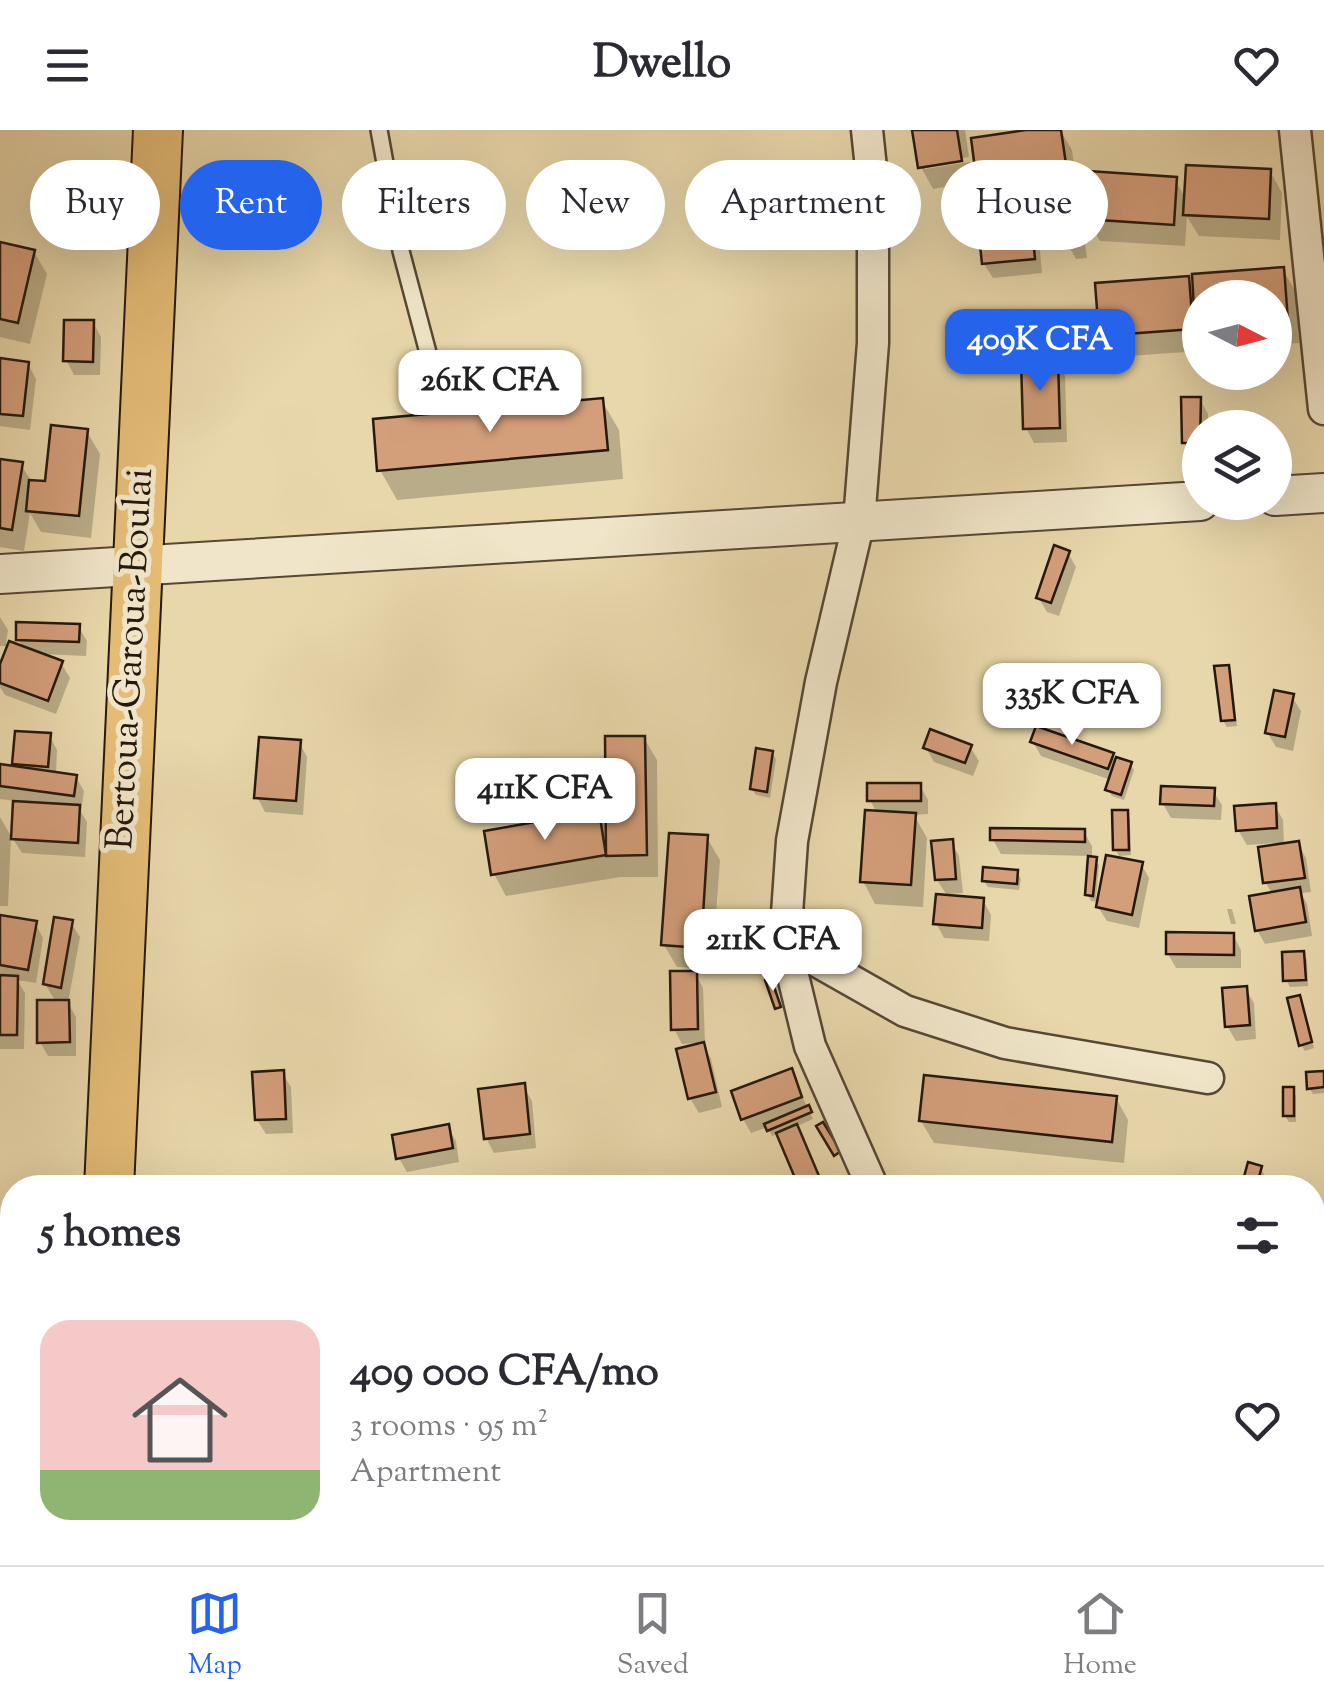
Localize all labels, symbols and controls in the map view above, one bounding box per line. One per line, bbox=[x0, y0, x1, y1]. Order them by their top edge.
text: Dwello bbox=[593, 33, 731, 98]
icon: menu bbox=[40, 38, 95, 93]
icon: heart bbox=[1229, 38, 1284, 93]
chip: Buy bbox=[30, 160, 160, 250]
chip: Rent bbox=[180, 160, 322, 250]
chip: Filters bbox=[342, 160, 506, 250]
chip: New bbox=[526, 160, 665, 250]
chip: Apartment bbox=[685, 160, 921, 250]
chip: House bbox=[941, 160, 1108, 250]
north arrow bbox=[1182, 280, 1292, 390]
map controls bbox=[1182, 280, 1292, 520]
pin: 409K CFA bbox=[937, 309, 1143, 394]
text: 409K CFA bbox=[967, 318, 1113, 364]
pin: 261K CFA bbox=[387, 350, 593, 435]
text: 261K CFA bbox=[420, 359, 560, 405]
button: layers bbox=[1182, 410, 1292, 520]
street label: Bertoua-Garoua-Boulai bbox=[95, 467, 169, 851]
pin: 335K CFA bbox=[969, 663, 1175, 748]
text: 335K CFA bbox=[1005, 672, 1139, 718]
pin: 411K CFA bbox=[442, 758, 648, 843]
text: 411K CFA bbox=[477, 767, 613, 813]
pin: 211K CFA bbox=[670, 909, 876, 994]
text: 211K CFA bbox=[706, 918, 840, 964]
text: 5 homes bbox=[40, 1205, 181, 1265]
icon: filters bbox=[1230, 1208, 1285, 1263]
text: 409 000 CFA/mo bbox=[350, 1344, 659, 1404]
icon: home bbox=[120, 1360, 240, 1480]
icon: heart bbox=[1230, 1393, 1285, 1448]
text: 3 rooms · 95 m² bbox=[350, 1404, 548, 1450]
text: Apartment bbox=[350, 1450, 501, 1496]
tab: Map bbox=[187, 1586, 242, 1686]
tab: Saved bbox=[617, 1586, 689, 1686]
tab: Home bbox=[1063, 1586, 1137, 1686]

